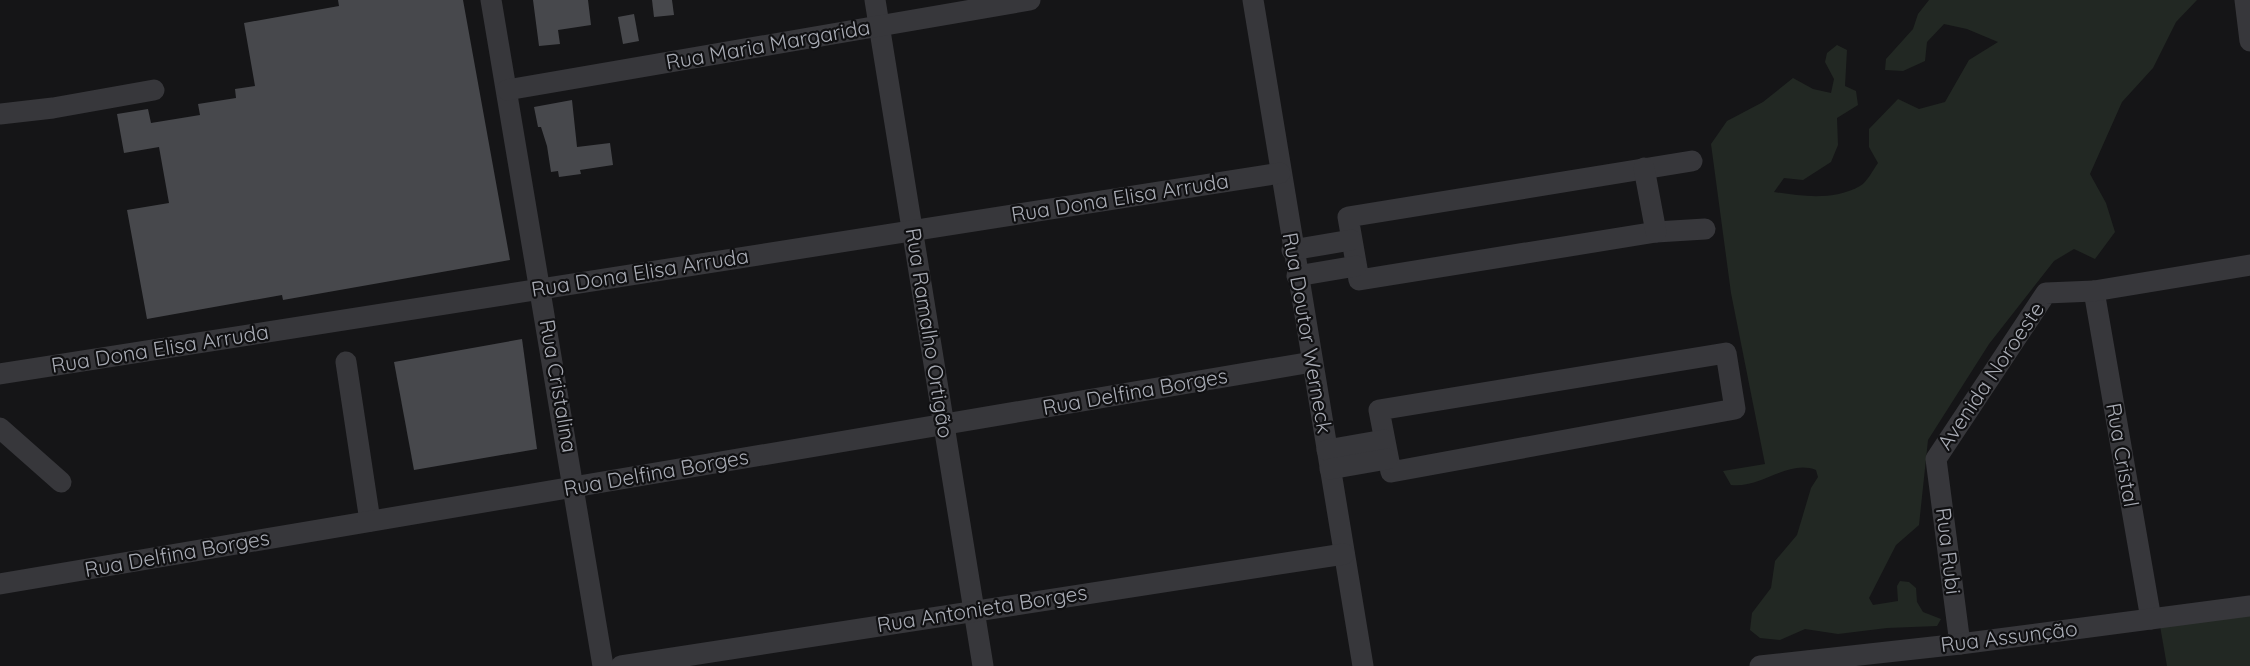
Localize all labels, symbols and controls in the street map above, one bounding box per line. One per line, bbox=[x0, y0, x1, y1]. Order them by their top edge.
street label: Rua Maria Margarida bbox=[664, 13, 872, 75]
street label: Rua Dona Elisa Arruda bbox=[1009, 167, 1230, 227]
street label: Rua Ramalho Ortigão bbox=[901, 226, 959, 440]
street label: Rua Doutor Werneck bbox=[1277, 230, 1338, 435]
street label: Rua Dona Elisa Arruda bbox=[529, 242, 750, 302]
street label: Avenida Noroeste bbox=[1931, 297, 2049, 454]
street label: Rua Cristalina bbox=[535, 317, 583, 454]
street label: Rua Dona Elisa Arruda bbox=[49, 318, 270, 378]
street label: Rua Delfina Borges bbox=[1040, 362, 1229, 420]
street label: Rua Cristal bbox=[2101, 401, 2145, 509]
street label: Rua Delfina Borges bbox=[561, 443, 750, 501]
street label: Rua Rubi bbox=[1931, 506, 1967, 596]
street label: Rua Delfina Borges bbox=[82, 524, 271, 582]
street label: Rua Antonieta Borges bbox=[875, 579, 1089, 637]
street label: Rua Assunção bbox=[1939, 615, 2079, 657]

